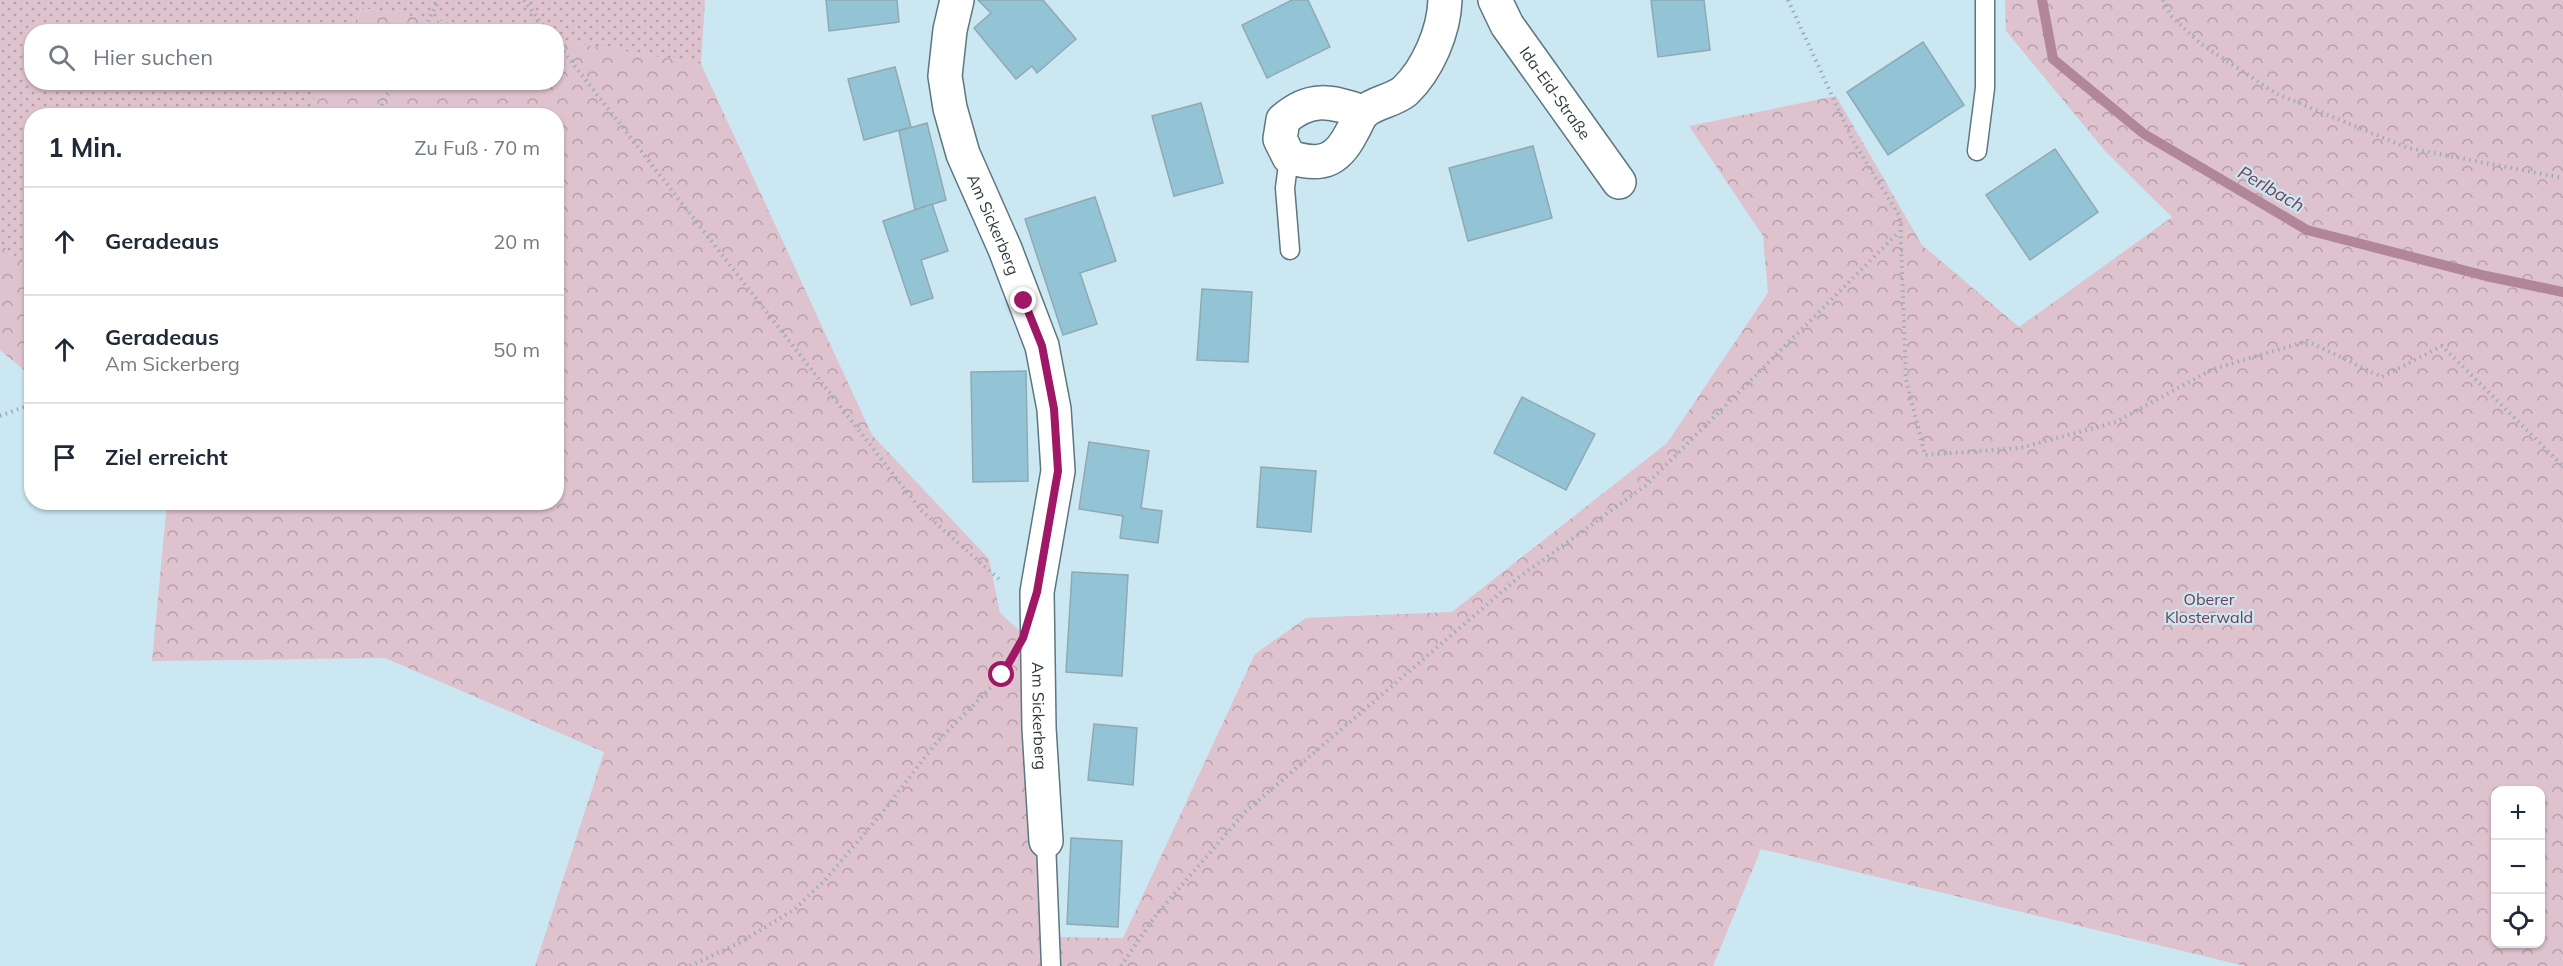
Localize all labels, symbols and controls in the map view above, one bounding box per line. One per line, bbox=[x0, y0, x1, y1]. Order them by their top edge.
search box bbox=[24, 24, 564, 90]
icon: search bbox=[45, 41, 78, 74]
street label: Ida-Eid-Straße bbox=[1515, 42, 1595, 143]
text: Hier suchen bbox=[93, 43, 213, 71]
text: 1 Min. bbox=[48, 131, 122, 164]
text: Zu Fuß · 70 m bbox=[414, 135, 540, 160]
water label: Perlbach bbox=[2234, 160, 2309, 217]
street label: Am Sickerberg bbox=[963, 171, 1024, 278]
icon: ahead bbox=[48, 225, 81, 258]
text: Geradeaus bbox=[105, 227, 219, 255]
text: 20 m bbox=[493, 229, 540, 254]
route end bbox=[1010, 287, 1036, 313]
text: Geradeaus bbox=[105, 323, 219, 351]
icon: ahead bbox=[48, 333, 81, 366]
text: 50 m bbox=[493, 337, 540, 362]
text: Am Sickerberg bbox=[105, 351, 240, 376]
icon: arrive bbox=[48, 441, 81, 474]
text: Ziel erreicht bbox=[105, 443, 228, 471]
park label: Oberer Klosterwald bbox=[2165, 589, 2253, 627]
route start bbox=[988, 661, 1014, 687]
street label: Am Sickerberg bbox=[1028, 662, 1052, 770]
map controls bbox=[2491, 786, 2545, 948]
button: + bbox=[2491, 786, 2545, 840]
button: − bbox=[2491, 840, 2545, 894]
button: locate bbox=[2491, 894, 2545, 948]

